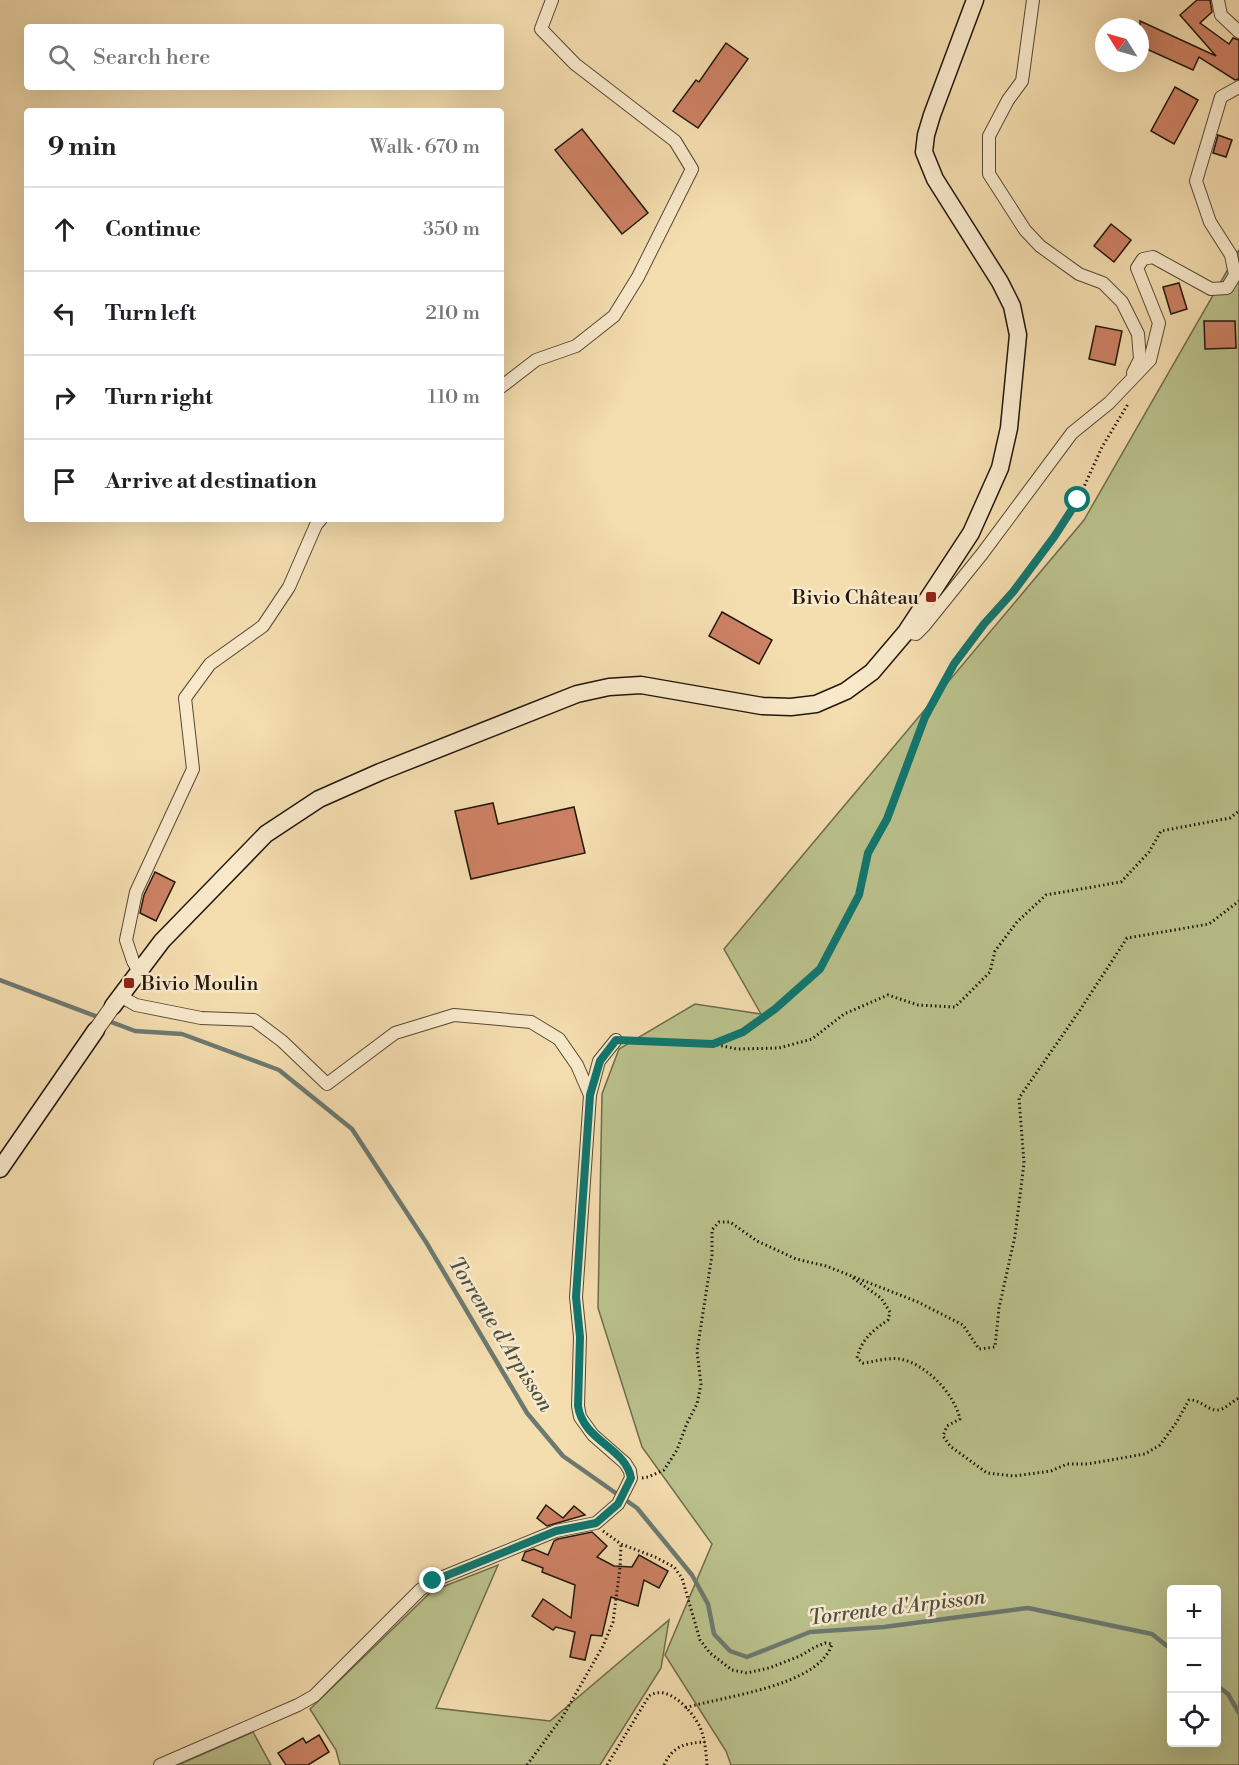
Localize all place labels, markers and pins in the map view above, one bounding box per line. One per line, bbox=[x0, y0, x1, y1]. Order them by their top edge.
place label: Bivio Château bbox=[791, 586, 920, 611]
marker: Bivio Château bbox=[924, 590, 938, 604]
place label: Bivio Moulin bbox=[140, 972, 258, 997]
marker: Bivio Moulin bbox=[122, 976, 136, 990]

